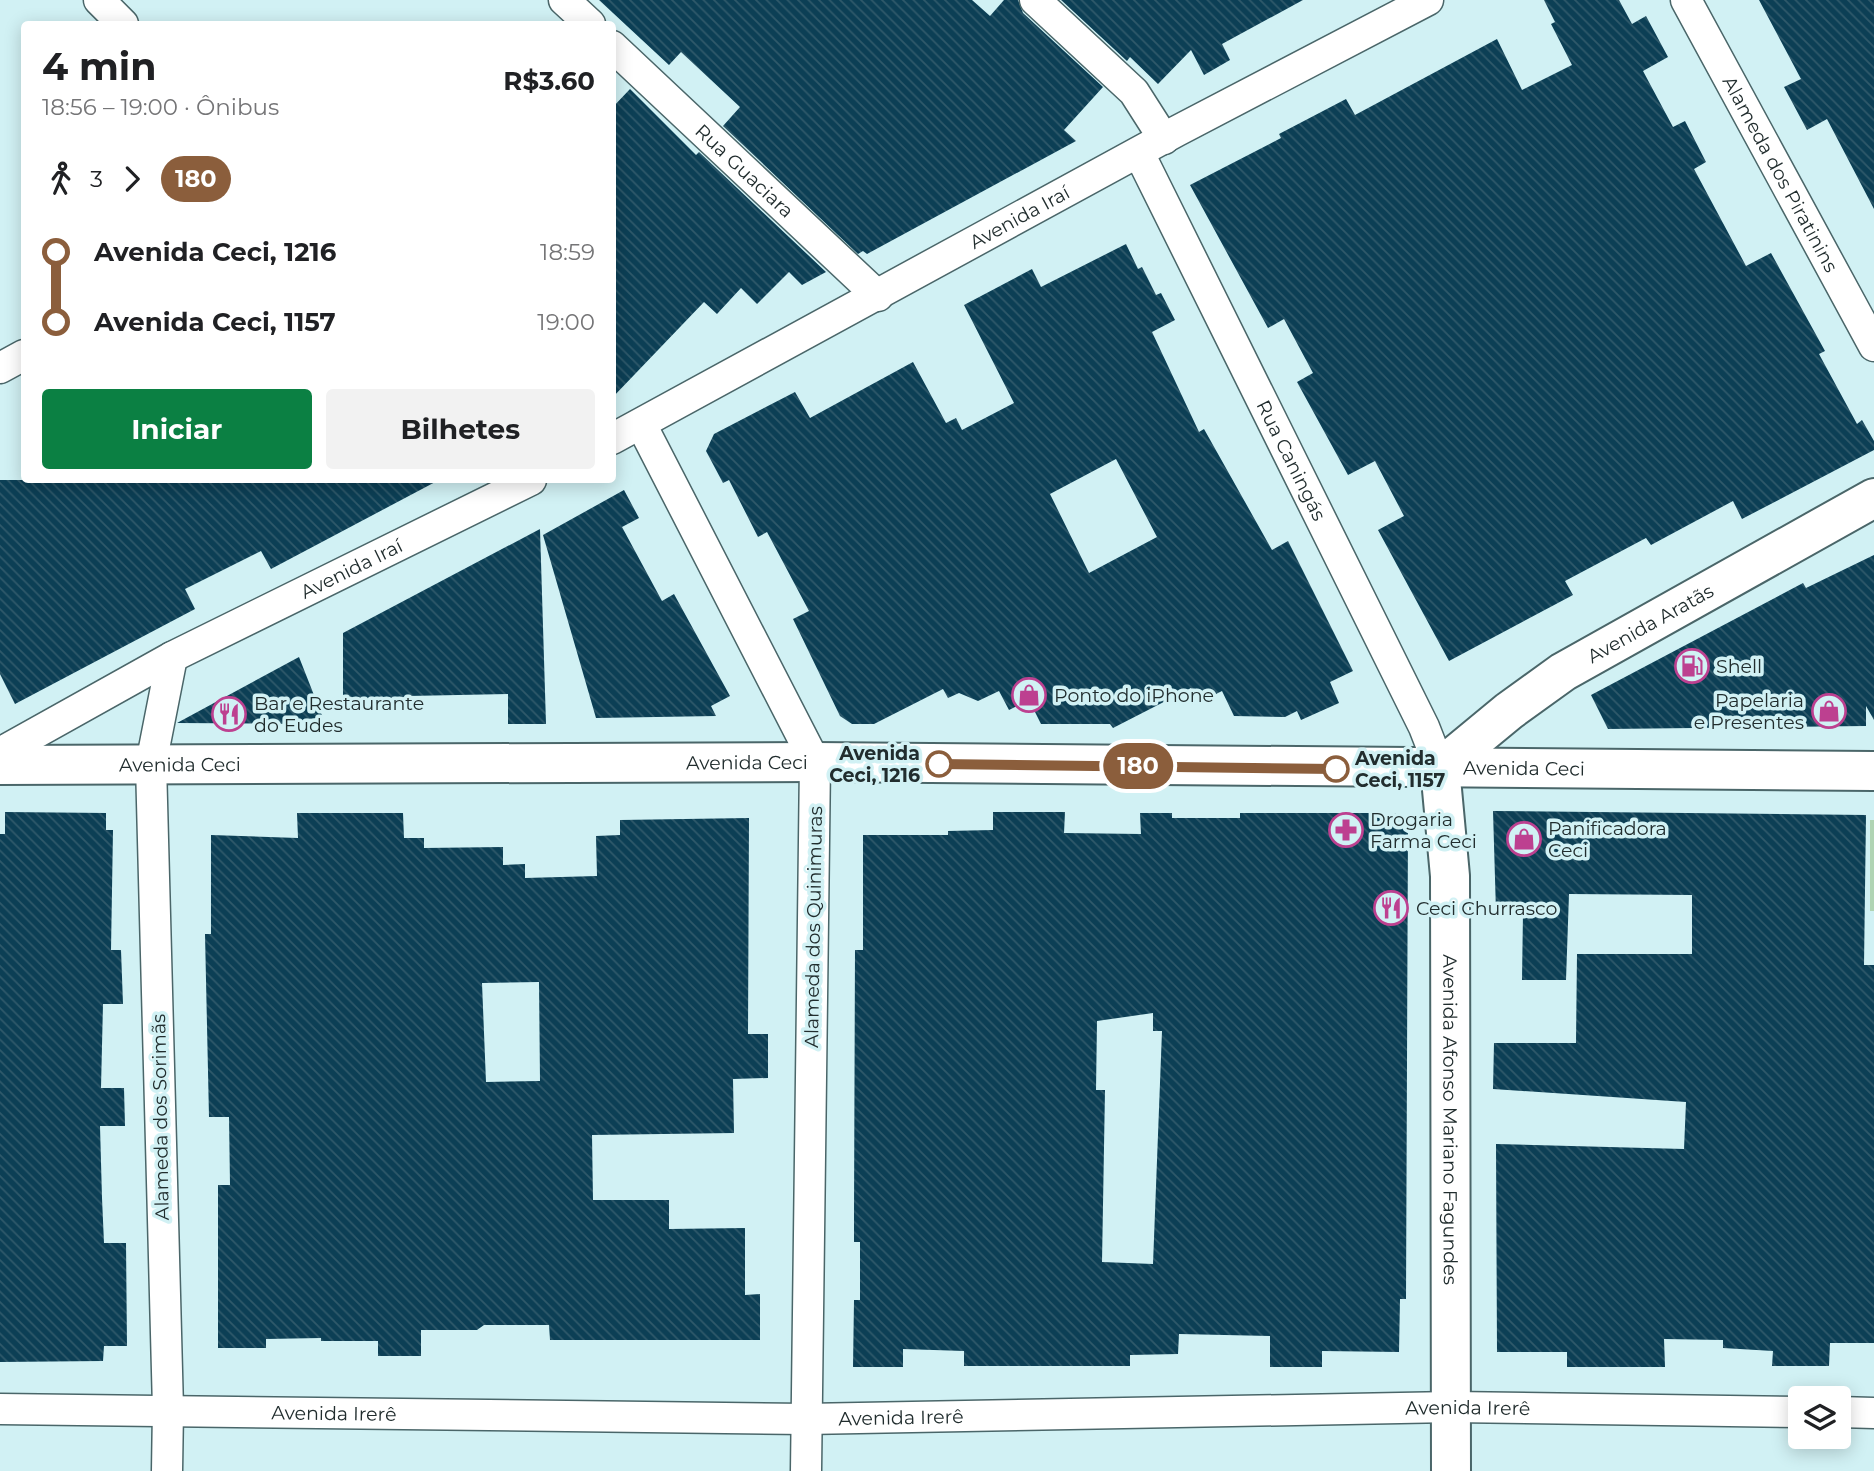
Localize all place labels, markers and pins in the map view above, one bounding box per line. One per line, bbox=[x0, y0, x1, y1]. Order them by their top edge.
fuel station icon: Shell bbox=[1673, 647, 1711, 685]
place label: Shell bbox=[1716, 655, 1762, 678]
shop icon: Ponto do iPhone bbox=[1010, 676, 1048, 714]
place label: Ponto do iPhone bbox=[1054, 684, 1214, 707]
place label: Papelaria e Presentes bbox=[1694, 689, 1804, 734]
place label: Bar e Restaurante do Eudes bbox=[254, 692, 424, 737]
shop icon: Papelaria e Presentes bbox=[1810, 692, 1848, 730]
restaurant icon: Bar e Restaurante do Eudes bbox=[210, 695, 248, 733]
place label: Avenida Ceci, 1216 bbox=[829, 742, 920, 787]
place label: Avenida Ceci, 1157 bbox=[1354, 747, 1446, 792]
marker: Avenida Ceci, 1216 bbox=[926, 751, 952, 777]
marker: Avenida Ceci, 1157 bbox=[1323, 756, 1349, 782]
place label: Drogaria Farma Ceci bbox=[1370, 808, 1477, 853]
pharmacy icon: Drogaria Farma Ceci bbox=[1327, 811, 1365, 849]
place label: Panificadora Ceci bbox=[1548, 817, 1667, 862]
shop icon: Panificadora Ceci bbox=[1505, 820, 1543, 858]
restaurant icon: Ceci Churrasco bbox=[1372, 889, 1410, 927]
place label: Ceci Churrasco bbox=[1416, 897, 1558, 920]

